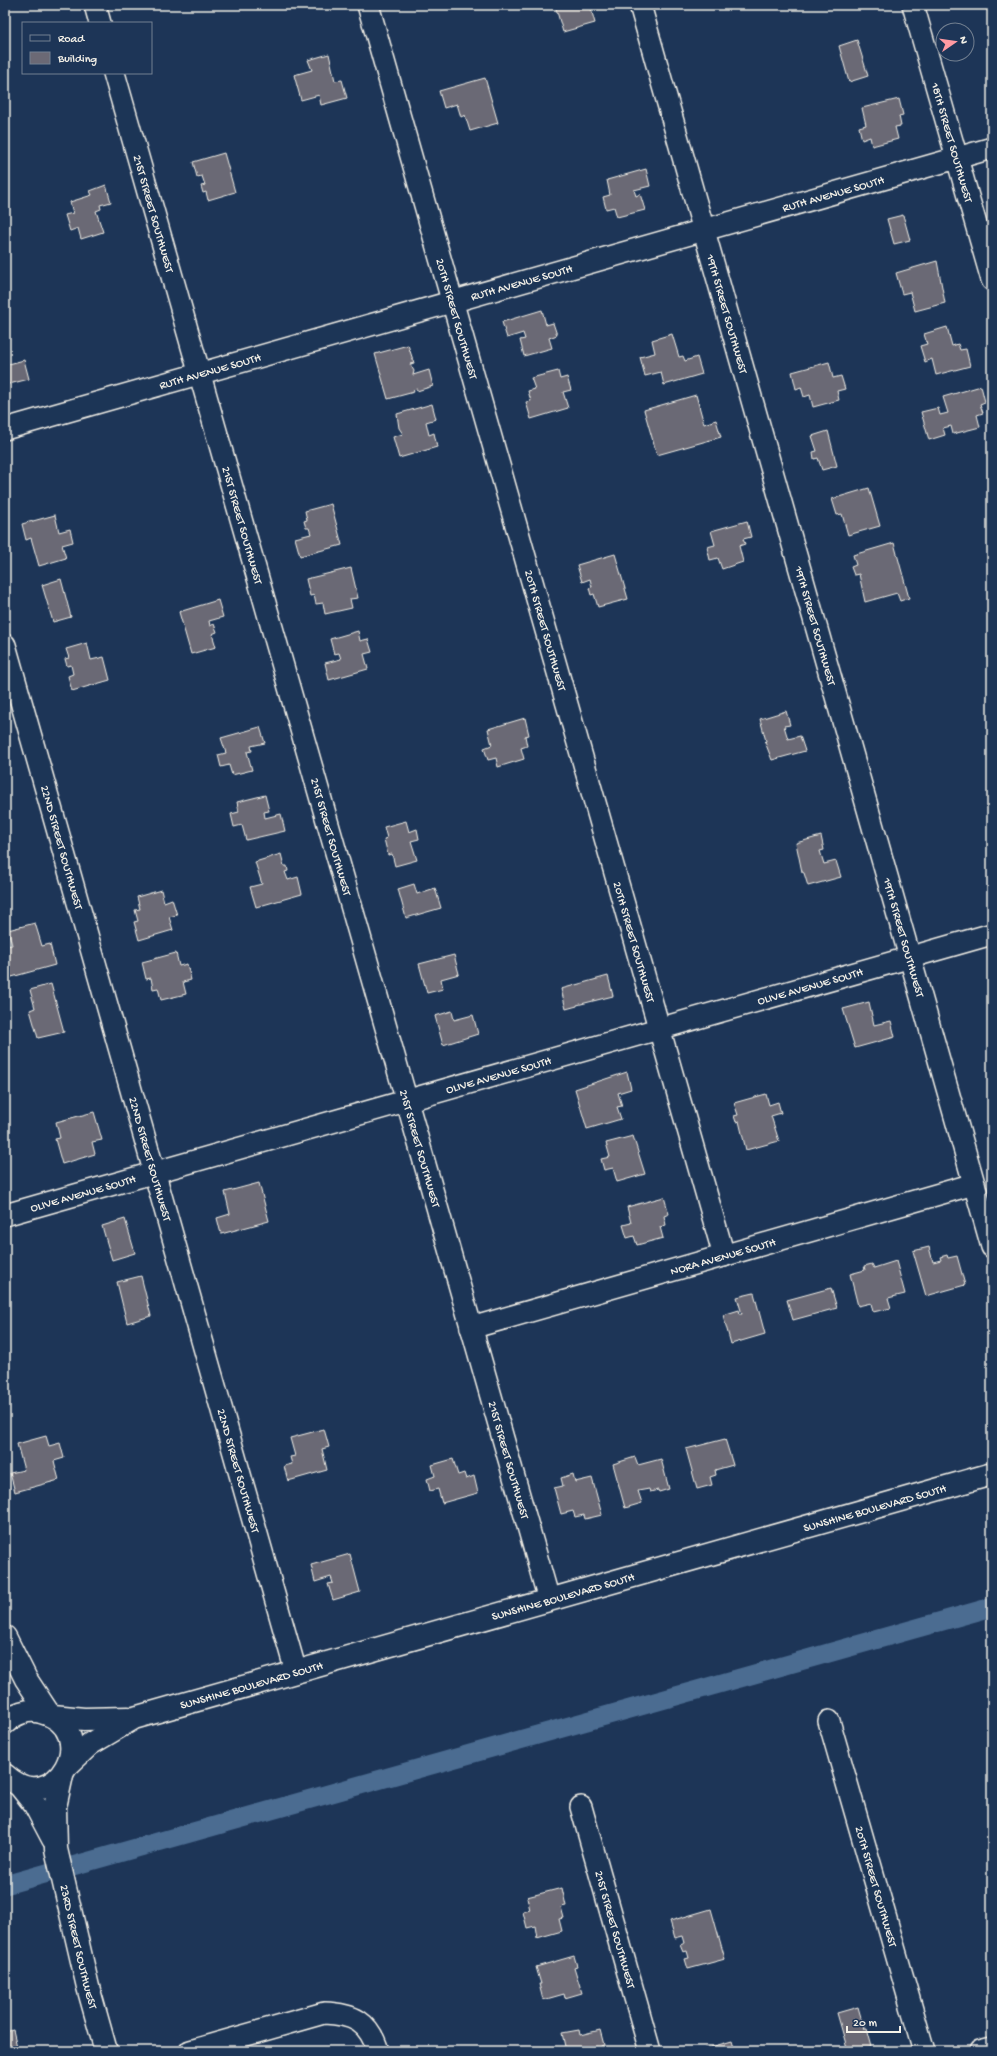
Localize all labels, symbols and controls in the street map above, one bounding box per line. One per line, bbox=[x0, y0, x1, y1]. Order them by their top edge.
legend bbox=[22, 22, 152, 74]
north arrow bbox=[935, 22, 975, 62]
text: Road bbox=[58, 33, 85, 47]
text: N bbox=[956, 35, 969, 45]
text: Building bbox=[57, 53, 97, 67]
street label: 18TH STREET SOUTHWEST bbox=[926, 81, 975, 206]
street label: 21ST STREET SOUTHWEST bbox=[129, 153, 176, 276]
street label: RUTH AVENUE SOUTH bbox=[781, 174, 886, 216]
street label: 19TH STREET SOUTHWEST bbox=[702, 252, 750, 377]
street label: 20TH STREET SOUTHWEST bbox=[431, 257, 480, 383]
street label: RUTH AVENUE SOUTH bbox=[470, 263, 575, 305]
street label: RUTH AVENUE SOUTH bbox=[158, 351, 263, 394]
street label: 21ST STREET SOUTHWEST bbox=[217, 465, 265, 587]
street label: 19TH STREET SOUTHWEST bbox=[790, 564, 838, 689]
street label: 20TH STREET SOUTHWEST bbox=[520, 569, 568, 694]
street label: 21ST STREET SOUTHWEST bbox=[306, 777, 353, 899]
street label: 22ND STREET SOUTHWEST bbox=[36, 784, 85, 913]
street label: 19TH STREET SOUTHWEST bbox=[878, 876, 926, 1000]
street label: 20TH STREET SOUTHWEST bbox=[609, 880, 657, 1006]
street label: OLIVE AVENUE SOUTH bbox=[756, 966, 865, 1009]
street label: OLIVE AVENUE SOUTH bbox=[445, 1055, 553, 1098]
street label: 21ST STREET SOUTHWEST bbox=[395, 1088, 442, 1211]
street label: 22ND STREET SOUTHWEST bbox=[124, 1096, 173, 1224]
street label: OLIVE AVENUE SOUTH bbox=[29, 1173, 138, 1216]
street label: NORA AVENUE SOUTH bbox=[669, 1236, 778, 1280]
street label: 21ST STREET SOUTHWEST bbox=[484, 1400, 531, 1522]
street label: 22ND STREET SOUTHWEST bbox=[213, 1407, 262, 1536]
street label: SUNSHINE BOULEVARD SOUTH bbox=[802, 1482, 948, 1536]
street label: SUNSHINE BOULEVARD SOUTH bbox=[490, 1571, 637, 1625]
street label: SUNSHINE BOULEVARD SOUTH bbox=[179, 1660, 325, 1714]
street label: 20TH STREET SOUTHWEST bbox=[851, 1825, 899, 1950]
street label: 21ST STREET SOUTHWEST bbox=[590, 1869, 637, 1992]
street label: 23RD STREET SOUTHWEST bbox=[56, 1884, 99, 2012]
scale bar bbox=[847, 2008, 900, 2034]
text: 20 m bbox=[853, 2017, 878, 2031]

